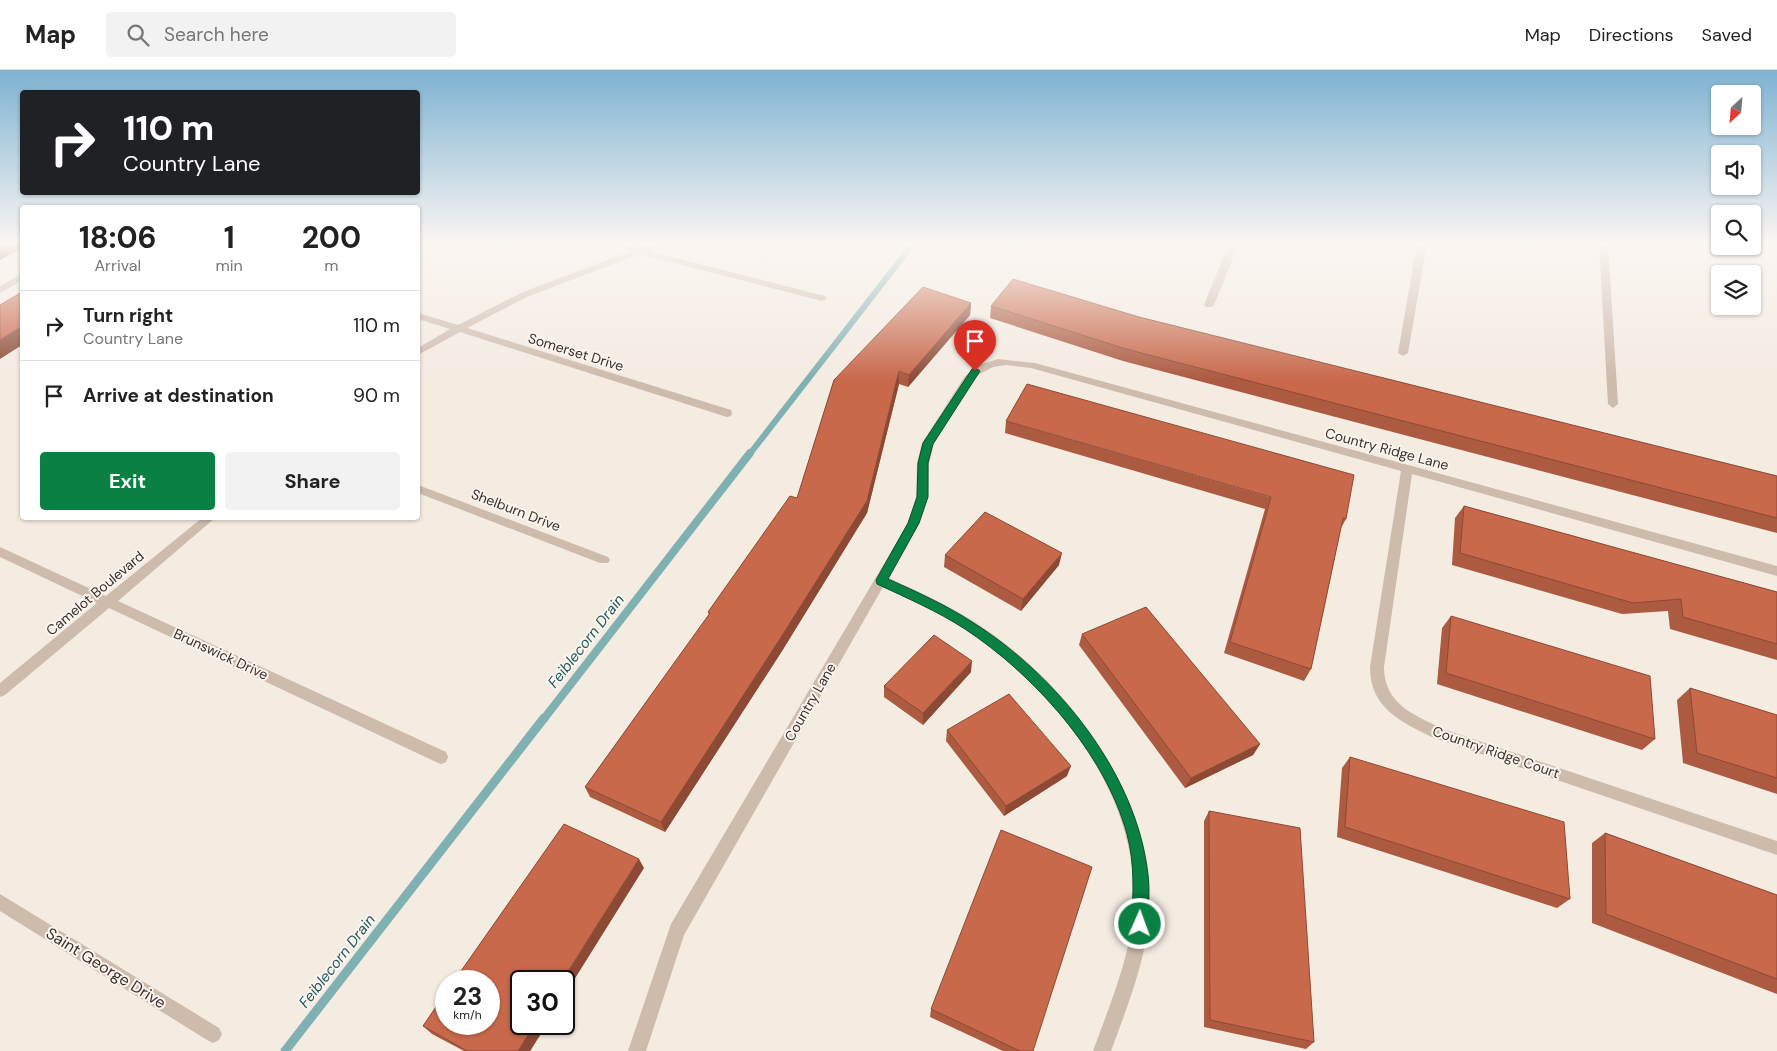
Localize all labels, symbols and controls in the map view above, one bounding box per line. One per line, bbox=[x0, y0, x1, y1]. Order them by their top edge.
search box bbox=[106, 12, 456, 57]
text: Map bbox=[25, 19, 76, 50]
icon: search bbox=[124, 21, 152, 49]
text: Search here bbox=[164, 22, 269, 47]
text: Map bbox=[1525, 23, 1561, 47]
text: Directions bbox=[1589, 23, 1674, 47]
text: Saved bbox=[1702, 23, 1752, 47]
north arrow bbox=[1711, 85, 1761, 135]
map controls bbox=[1711, 85, 1761, 315]
text: 110 m bbox=[123, 105, 214, 151]
icon: right bbox=[40, 110, 105, 175]
button: sound bbox=[1711, 145, 1761, 195]
text: Country Lane bbox=[123, 149, 261, 178]
button: search bbox=[1711, 205, 1761, 255]
text: 18:06 bbox=[79, 218, 157, 257]
text: 1 bbox=[224, 218, 235, 257]
text: 200 bbox=[302, 218, 361, 257]
text: Arrival bbox=[94, 255, 141, 276]
text: min bbox=[215, 255, 243, 276]
text: m bbox=[324, 255, 338, 276]
button: layers bbox=[1711, 265, 1761, 315]
text: Turn right bbox=[83, 303, 173, 328]
icon: right bbox=[40, 312, 68, 340]
text: 110 m bbox=[353, 313, 400, 338]
pin bbox=[954, 320, 996, 371]
icon: arrive bbox=[961, 327, 989, 355]
text: Country Lane bbox=[83, 328, 183, 349]
street label: Somerset Drive bbox=[526, 329, 626, 375]
icon: arrive bbox=[40, 382, 68, 410]
text: Arrive at destination bbox=[83, 383, 274, 408]
text: 90 m bbox=[353, 383, 400, 408]
street label: Country Ridge Lane bbox=[1323, 424, 1451, 474]
button: Exit bbox=[40, 452, 215, 510]
button: Share bbox=[225, 452, 400, 510]
street label: Shelburn Drive bbox=[469, 485, 563, 535]
street label: Camelot Boulevard bbox=[42, 547, 148, 639]
water label: Feiblecorn Drain bbox=[543, 590, 629, 692]
street label: Brunswick Drive bbox=[171, 624, 271, 684]
street label: Country Lane bbox=[780, 660, 840, 744]
street label: Country Ridge Court bbox=[1430, 722, 1562, 782]
position arrow bbox=[1113, 897, 1165, 949]
water label: Feiblecorn Drain bbox=[294, 910, 380, 1012]
street label: Saint George Drive bbox=[42, 923, 170, 1013]
speed limit sign: 30 bbox=[510, 970, 575, 1035]
text: 23 bbox=[453, 980, 482, 1013]
text: km/h bbox=[453, 1007, 482, 1023]

